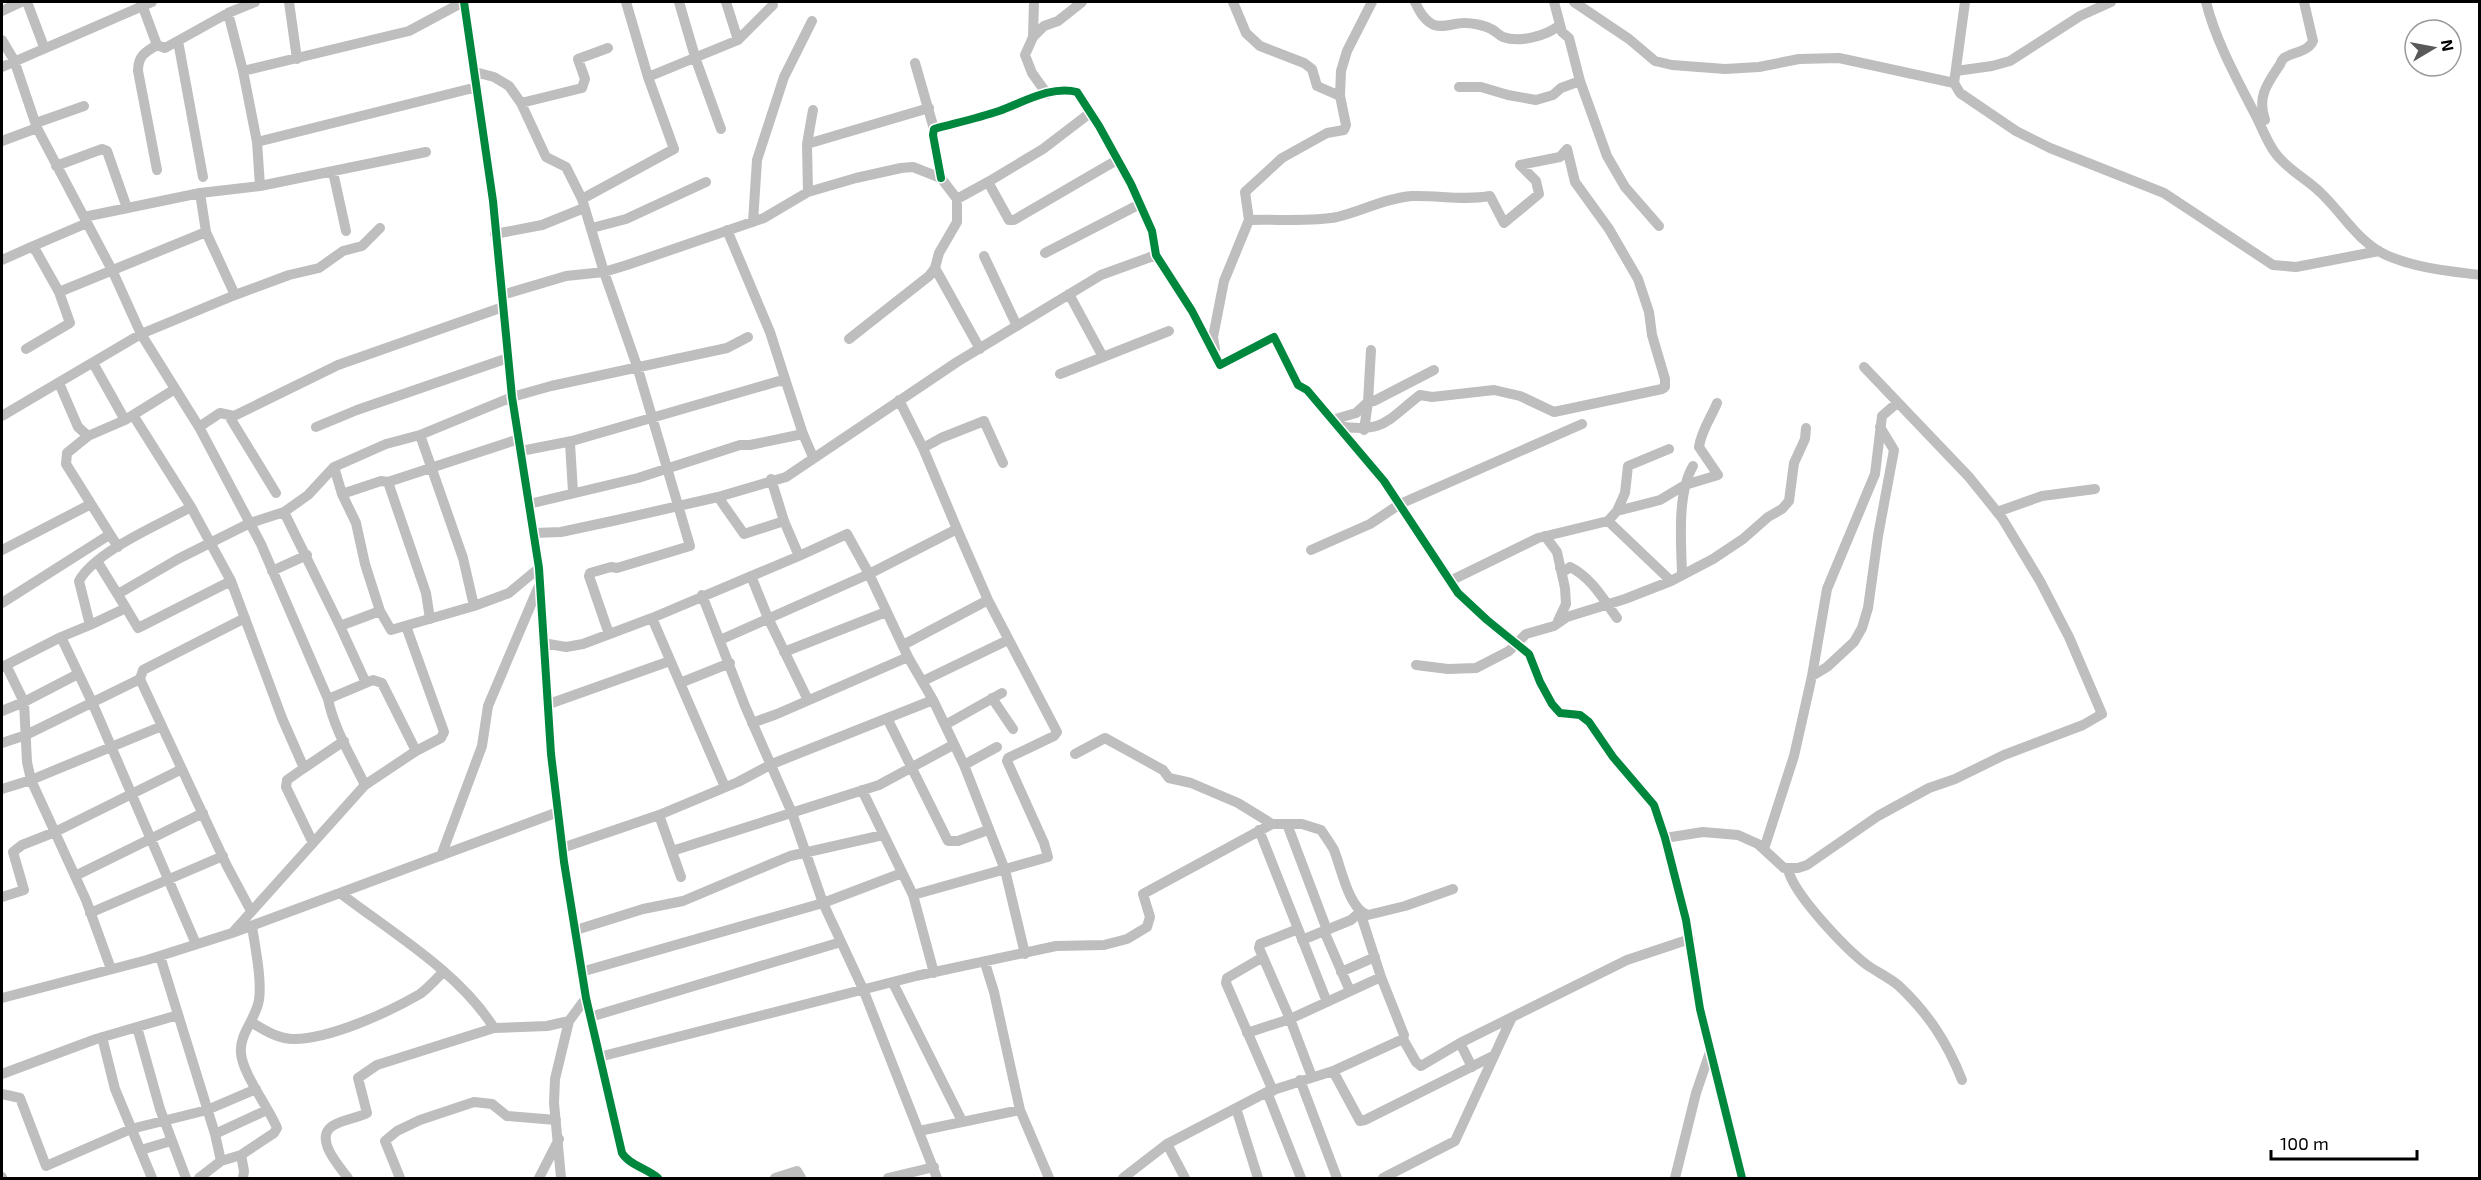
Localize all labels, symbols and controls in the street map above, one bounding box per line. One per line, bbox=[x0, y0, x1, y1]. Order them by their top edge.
north arrow bbox=[2403, 18, 2463, 78]
text: N bbox=[2438, 38, 2459, 53]
scale bar bbox=[2271, 1123, 2416, 1161]
text: 100 m bbox=[2280, 1132, 2329, 1154]

